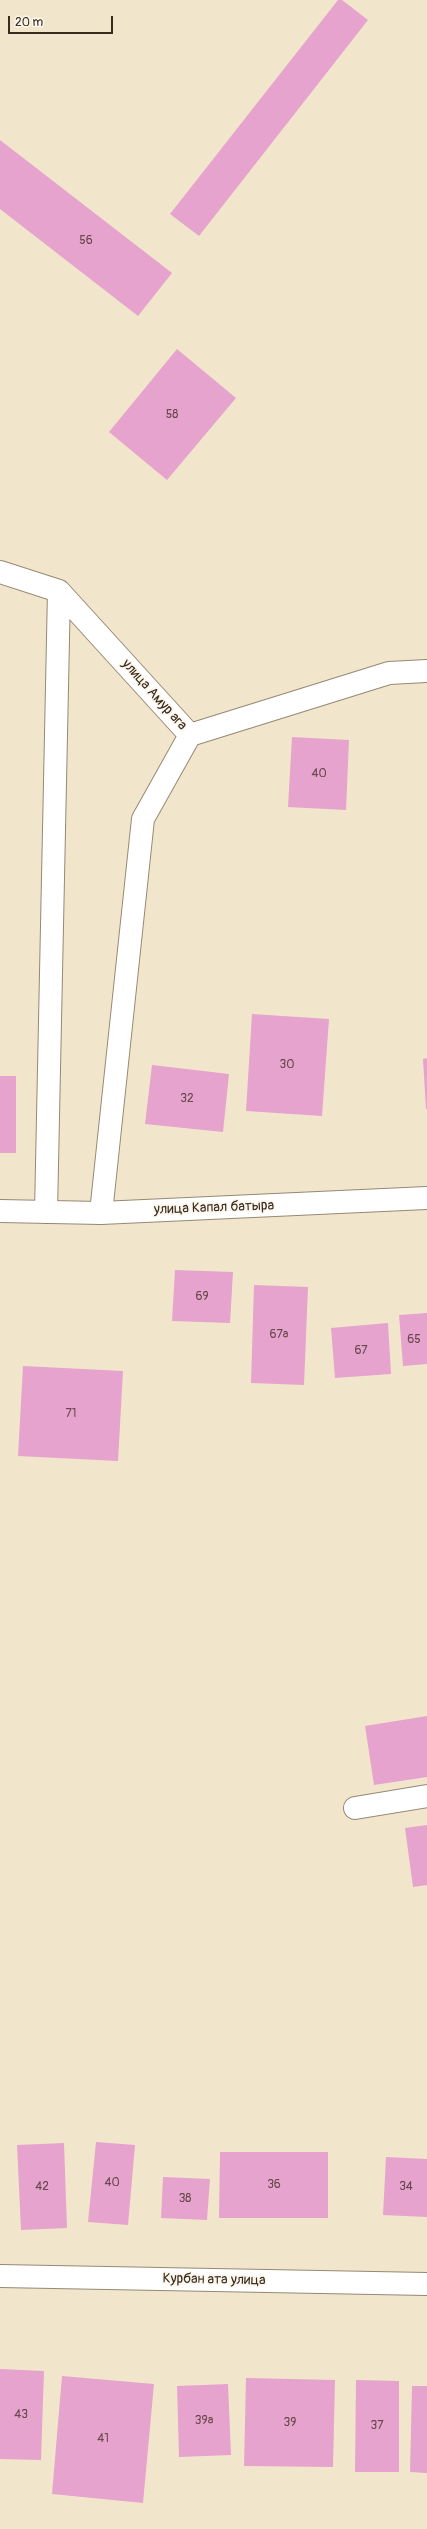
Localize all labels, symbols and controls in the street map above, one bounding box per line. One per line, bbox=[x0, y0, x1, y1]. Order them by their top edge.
scale bar bbox=[10, 8, 115, 34]
text: 20 m bbox=[15, 15, 43, 30]
house number: 56 bbox=[79, 234, 93, 248]
house number: 58 bbox=[166, 408, 178, 422]
street label: улица Амур ага bbox=[118, 656, 190, 734]
house number: 40 bbox=[311, 767, 327, 781]
house number: 30 bbox=[280, 1058, 294, 1072]
house number: 32 bbox=[180, 1092, 194, 1106]
street label: улица Капал батыра bbox=[154, 1198, 274, 1218]
house number: 69 bbox=[195, 1290, 209, 1304]
house number: 67а bbox=[270, 1328, 288, 1342]
house number: 65 bbox=[407, 1333, 421, 1347]
house number: 67 bbox=[354, 1344, 368, 1358]
house number: 71 bbox=[65, 1407, 77, 1421]
house number: 40 bbox=[104, 2176, 120, 2190]
house number: 36 bbox=[267, 2178, 281, 2192]
house number: 42 bbox=[35, 2180, 49, 2194]
house number: 34 bbox=[399, 2180, 413, 2194]
house number: 38 bbox=[179, 2192, 191, 2206]
street label: Курбан ата улица bbox=[162, 2271, 266, 2289]
house number: 43 bbox=[14, 2408, 28, 2422]
house number: 39а bbox=[195, 2414, 213, 2428]
house number: 39 bbox=[284, 2416, 296, 2430]
house number: 37 bbox=[370, 2419, 384, 2433]
house number: 41 bbox=[97, 2432, 109, 2446]

